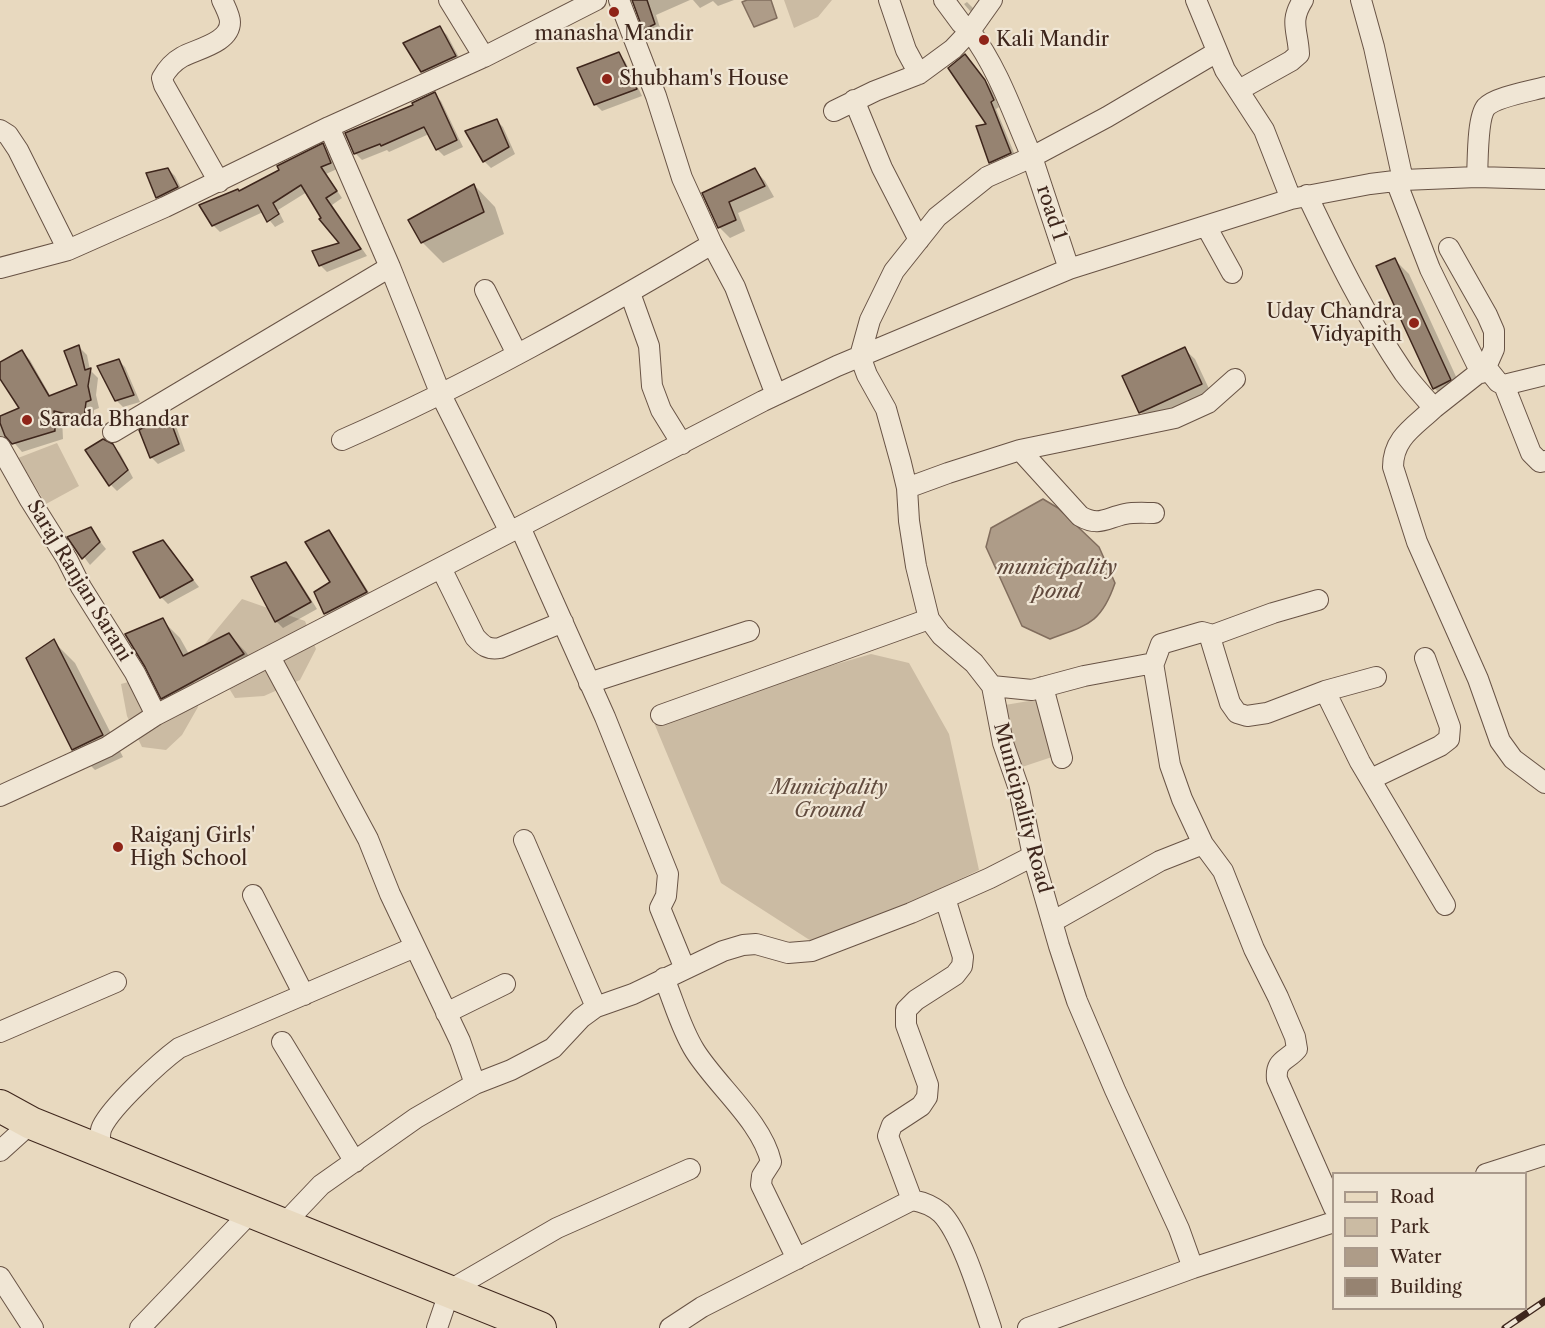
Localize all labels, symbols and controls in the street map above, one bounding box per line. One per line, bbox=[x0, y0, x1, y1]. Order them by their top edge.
marker: manasha Mandir bbox=[607, 5, 621, 19]
place label: manasha Mandir bbox=[534, 22, 694, 46]
place label: Kali Mandir bbox=[996, 28, 1109, 52]
marker: Kali Mandir bbox=[977, 33, 991, 47]
place label: Shubham's House bbox=[619, 67, 789, 91]
marker: Shubham's House bbox=[600, 72, 614, 86]
street label: road 1 bbox=[1031, 182, 1071, 244]
place label: Uday Chandra Vidyapith bbox=[1266, 300, 1402, 347]
marker: Uday Chandra Vidyapith bbox=[1407, 316, 1421, 330]
place label: Sarada Bhandar bbox=[39, 408, 189, 432]
marker: Sarada Bhandar bbox=[20, 413, 34, 427]
street label: Saraj Ranjan Sarani bbox=[21, 496, 137, 666]
water label: municipality pond bbox=[997, 555, 1117, 605]
street label: Municipality Road bbox=[988, 720, 1056, 896]
park label: Municipality Ground bbox=[771, 776, 887, 823]
place label: Raiganj Girls' High School bbox=[130, 824, 255, 871]
marker: Raiganj Girls' High School bbox=[111, 840, 125, 854]
legend bbox=[1332, 1172, 1527, 1310]
text: Road bbox=[1390, 1186, 1435, 1208]
text: Park bbox=[1390, 1216, 1429, 1238]
text: Water bbox=[1390, 1246, 1442, 1268]
text: Building bbox=[1390, 1276, 1462, 1298]

